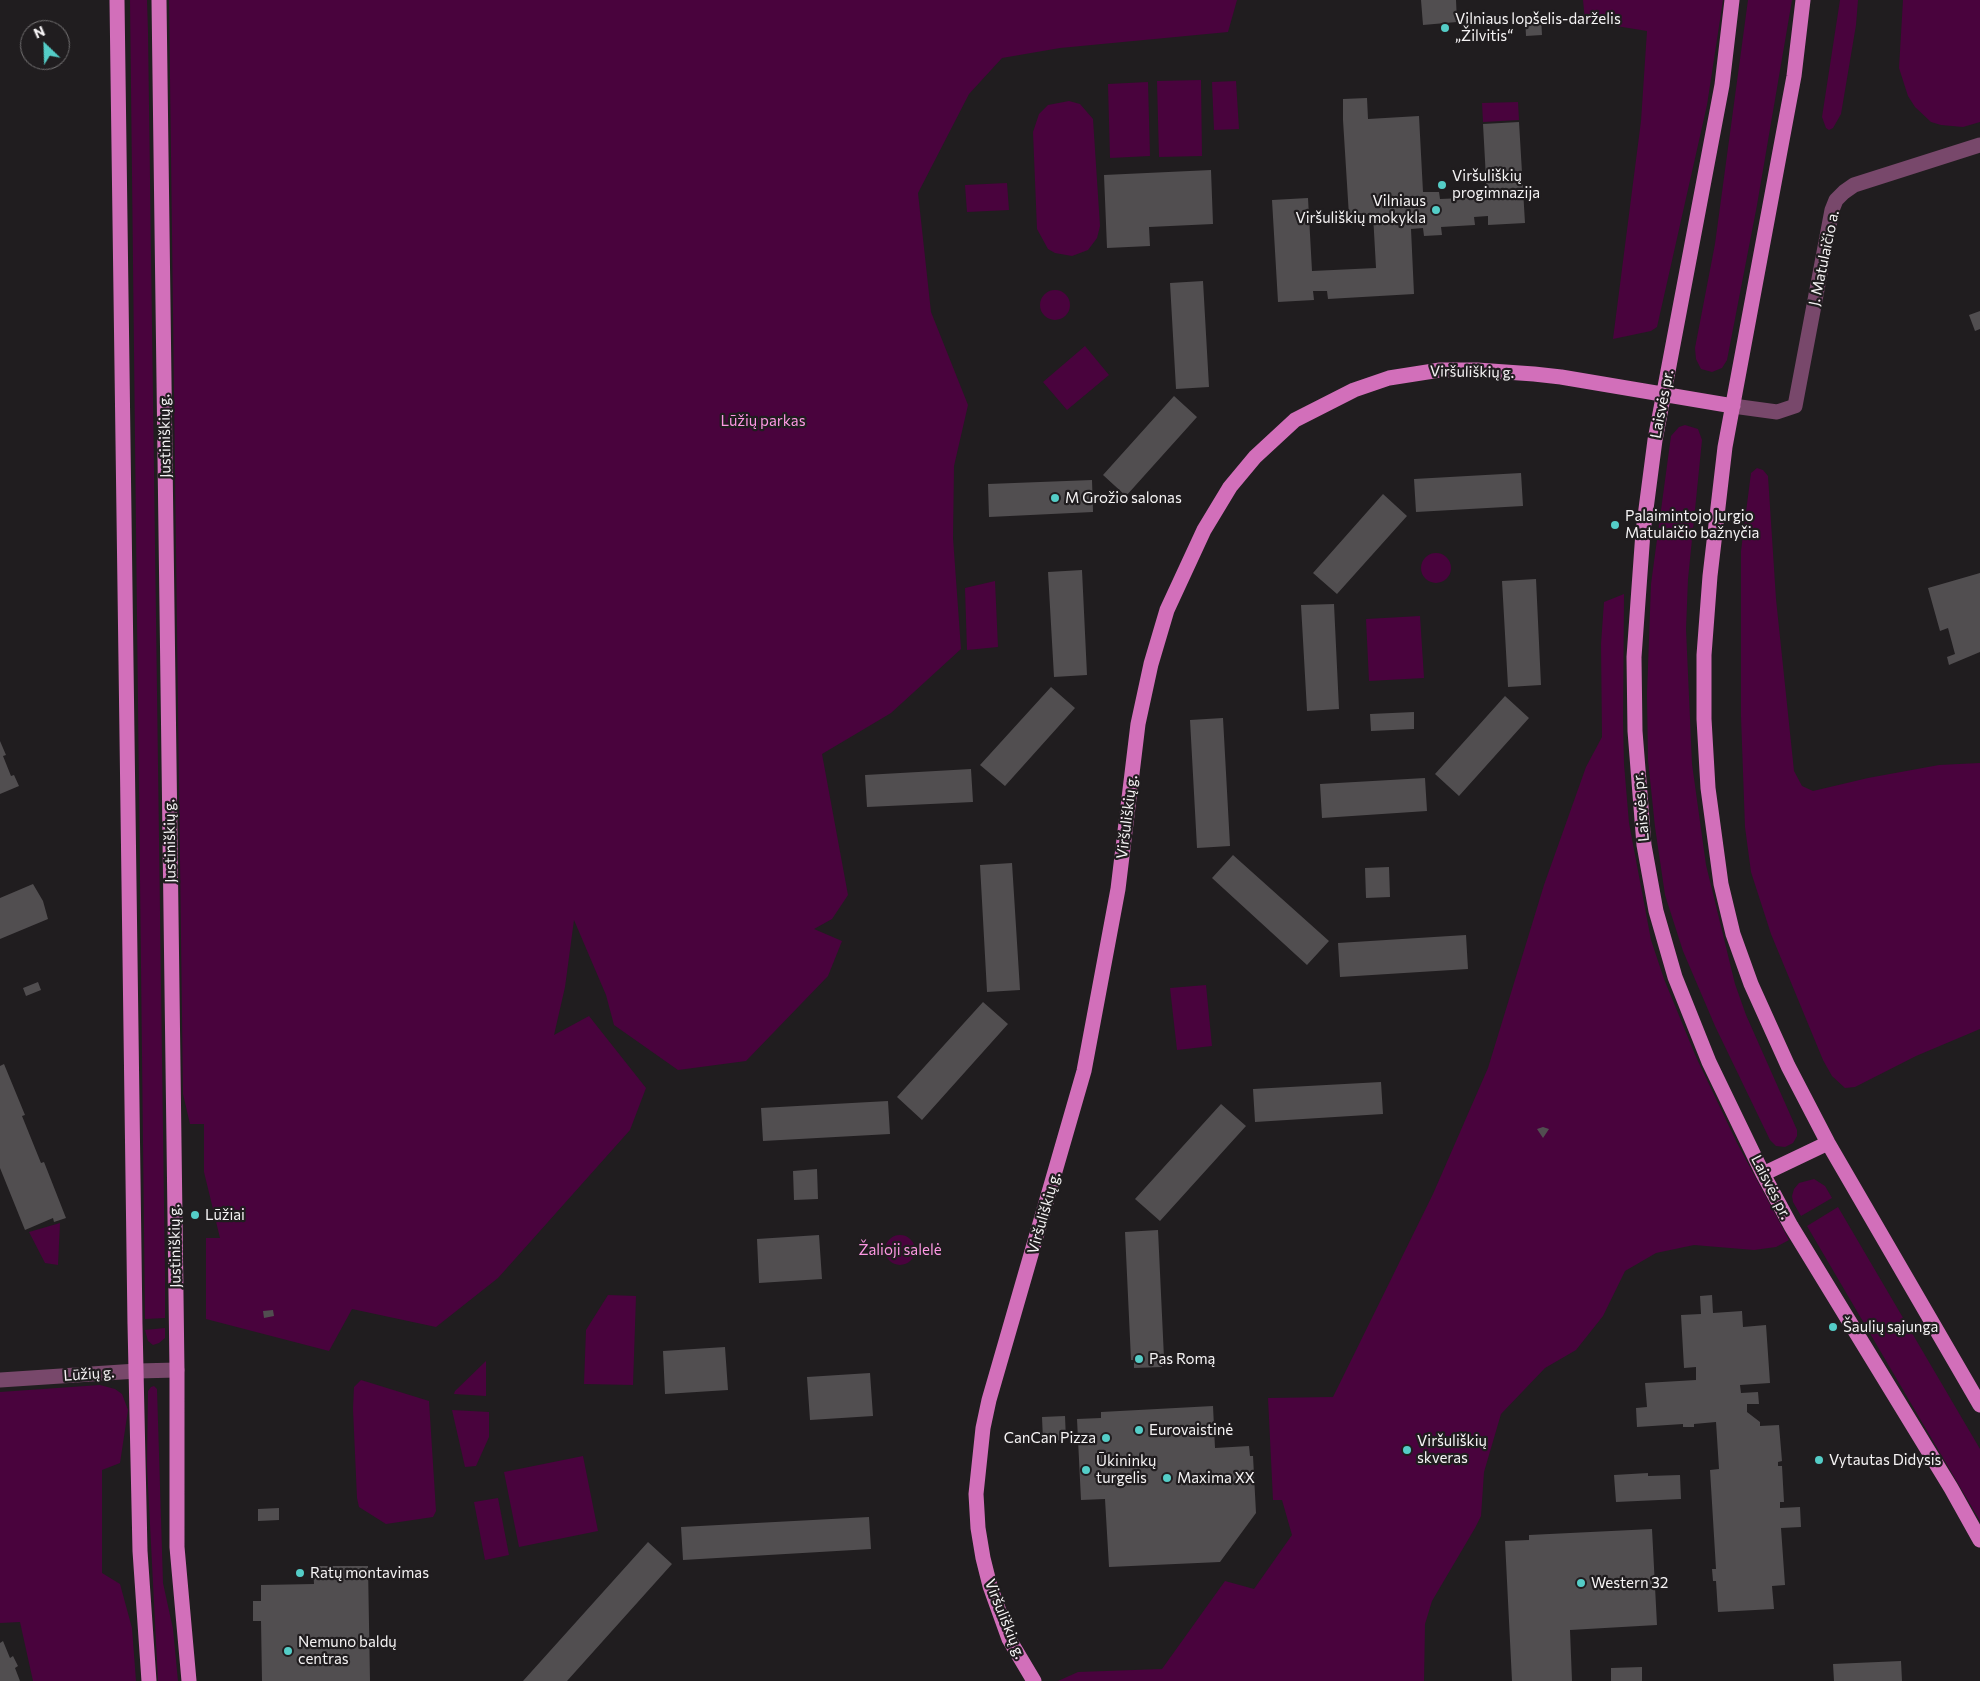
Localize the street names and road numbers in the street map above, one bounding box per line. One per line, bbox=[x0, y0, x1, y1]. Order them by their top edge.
street label: J. Matulaičio a. bbox=[1805, 209, 1843, 307]
street label: Viršuliškių g. bbox=[1430, 362, 1514, 382]
street label: Laisvės pr. bbox=[1647, 368, 1677, 440]
street label: Justiniškių g. bbox=[155, 394, 175, 478]
street label: Laisvės pr. bbox=[1629, 772, 1653, 842]
street label: Viršuliškių g. bbox=[1113, 774, 1141, 860]
street label: Justiniškių g. bbox=[160, 799, 180, 883]
street label: Laisvės pr. bbox=[1747, 1152, 1795, 1222]
street label: Viršuliškių g. bbox=[1024, 1170, 1064, 1256]
street label: Justiniškių g. bbox=[165, 1204, 185, 1288]
street label: Lūžių g. bbox=[63, 1363, 115, 1385]
street label: Viršuliškių g. bbox=[981, 1576, 1029, 1662]

